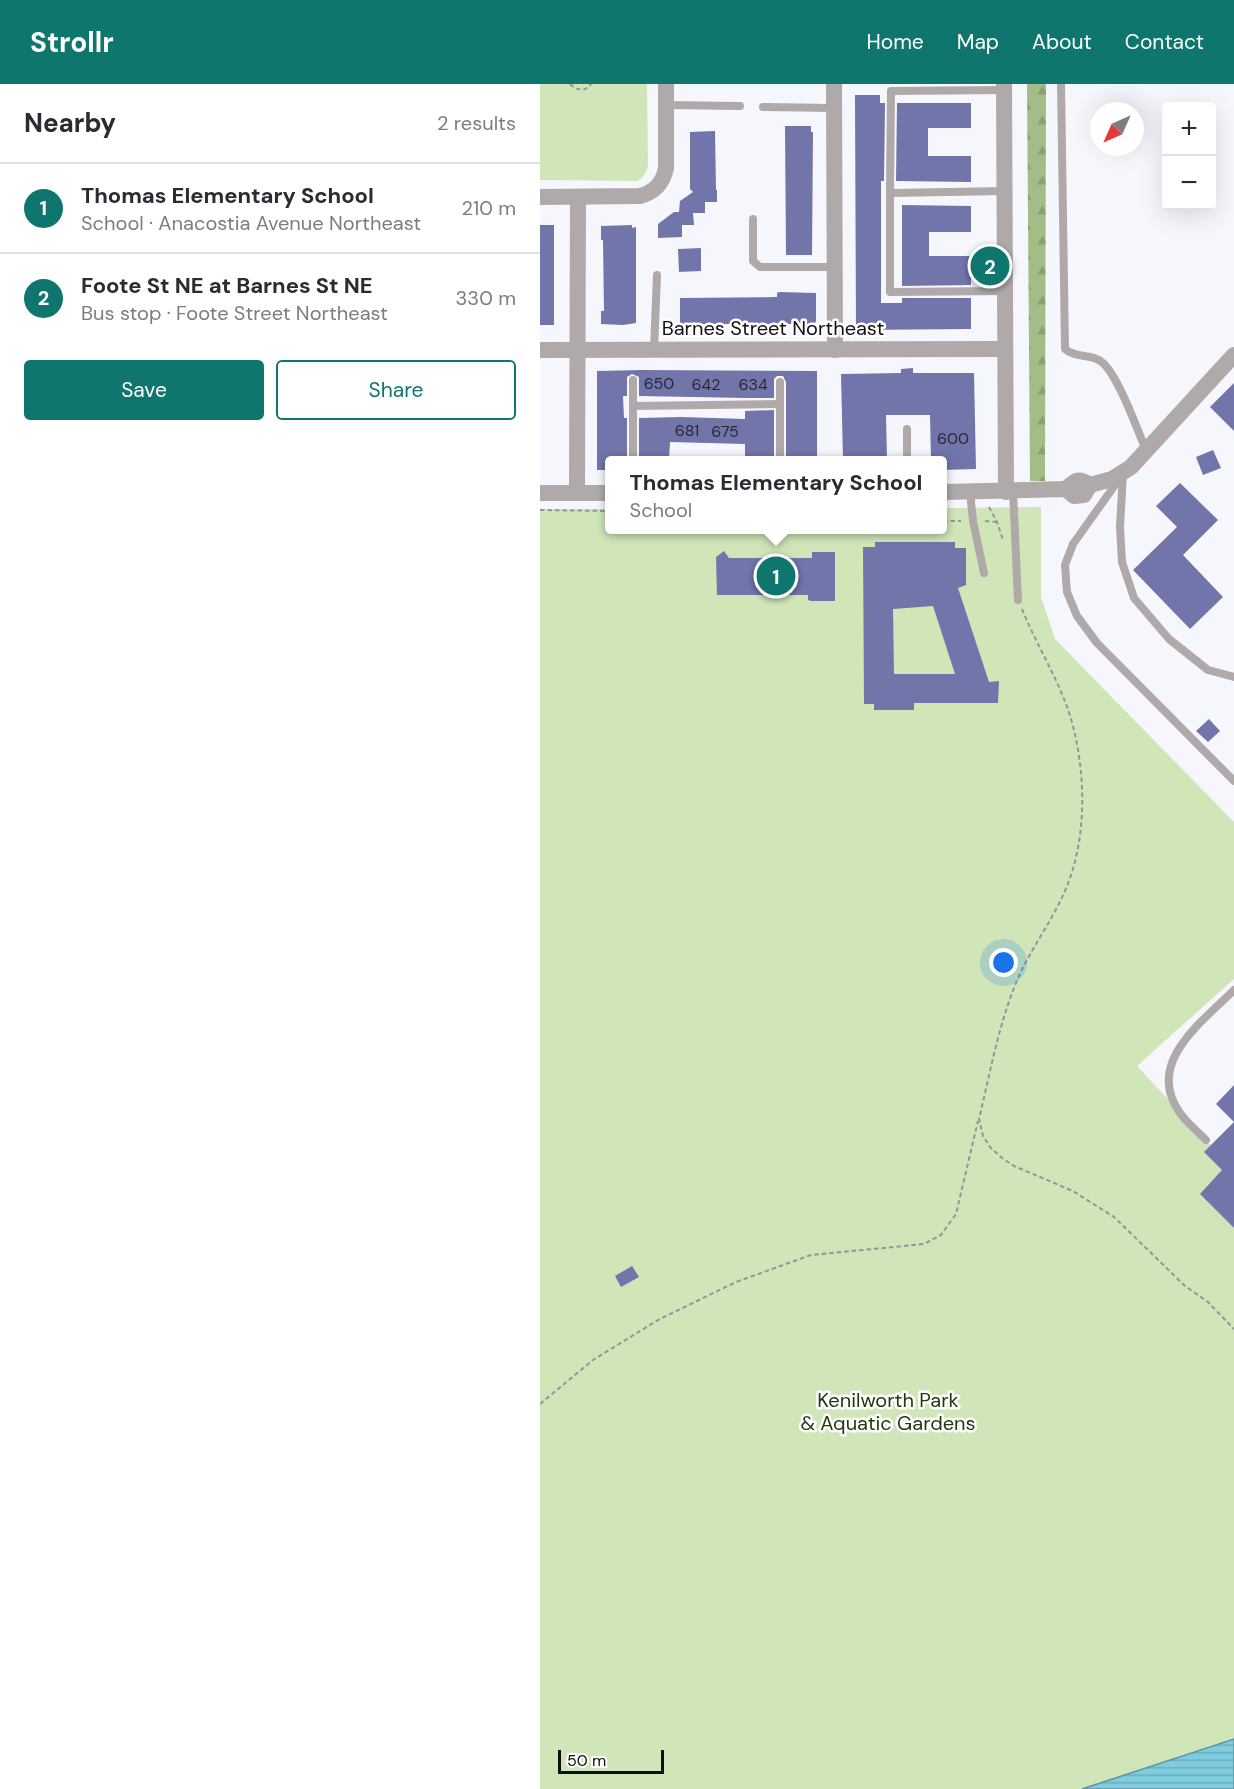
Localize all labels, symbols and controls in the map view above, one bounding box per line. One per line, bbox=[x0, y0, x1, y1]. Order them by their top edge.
text: Strollr bbox=[30, 24, 114, 61]
text: Home bbox=[866, 28, 924, 56]
text: Map bbox=[957, 28, 999, 56]
text: About bbox=[1032, 28, 1092, 56]
text: Contact bbox=[1125, 28, 1204, 56]
north arrow bbox=[1090, 102, 1144, 156]
map controls bbox=[1162, 102, 1216, 210]
button: + bbox=[1162, 102, 1216, 156]
text: Nearby bbox=[24, 106, 116, 140]
text: 2 results bbox=[437, 110, 516, 136]
button: − bbox=[1162, 156, 1216, 210]
text: Thomas Elementary School bbox=[81, 181, 374, 210]
text: 1 bbox=[40, 195, 47, 221]
text: 210 m bbox=[461, 195, 516, 221]
text: School · Anacostia Avenue Northeast bbox=[81, 210, 421, 236]
pin: 2 bbox=[970, 244, 1010, 288]
text: Foote St NE at Barnes St NE bbox=[81, 271, 373, 300]
text: 2 bbox=[38, 285, 49, 311]
text: 330 m bbox=[456, 285, 516, 311]
text: Bus stop · Foote Street Northeast bbox=[81, 300, 388, 326]
street label: Barnes Street Northeast bbox=[662, 315, 884, 341]
button: Save bbox=[24, 360, 264, 420]
button: Share bbox=[276, 360, 516, 420]
house number: 650 bbox=[644, 373, 674, 394]
house number: 642 bbox=[692, 374, 720, 395]
house number: 634 bbox=[738, 374, 768, 395]
house number: 681 bbox=[675, 420, 699, 441]
house number: 675 bbox=[711, 421, 739, 442]
house number: 600 bbox=[937, 428, 969, 449]
popup bbox=[605, 456, 947, 534]
text: Thomas Elementary School bbox=[630, 468, 922, 497]
text: School bbox=[630, 497, 692, 523]
pin: 1 bbox=[756, 554, 796, 598]
your location bbox=[989, 948, 1018, 977]
park label: Kenilworth Park & Aquatic Gardens bbox=[800, 1387, 976, 1436]
scale bar bbox=[558, 1747, 664, 1774]
text: 50 m bbox=[567, 1750, 606, 1771]

